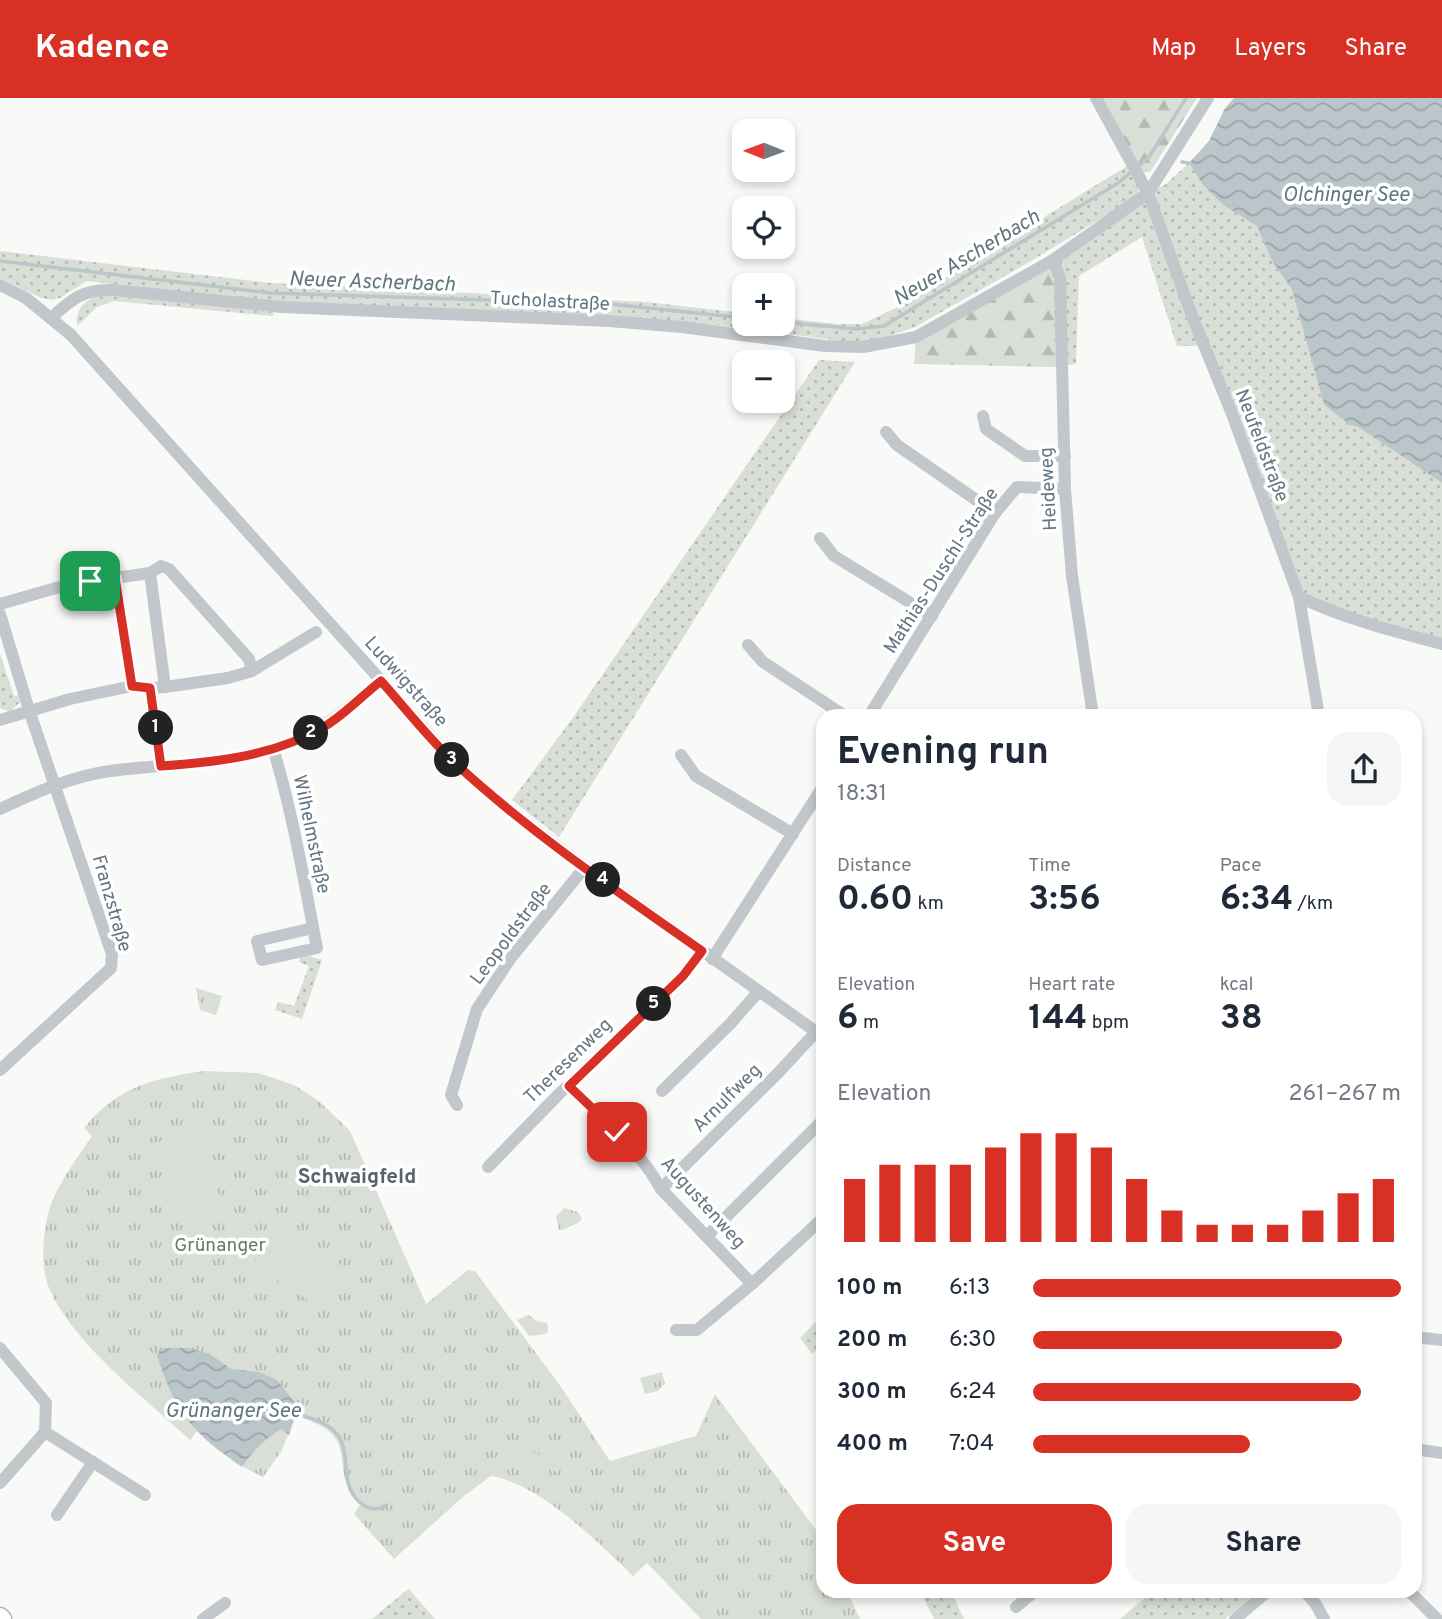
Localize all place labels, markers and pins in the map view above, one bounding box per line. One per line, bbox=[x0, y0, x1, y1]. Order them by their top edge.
pin bbox=[60, 551, 120, 611]
pin: 1 bbox=[138, 710, 174, 746]
pin: 2 bbox=[294, 716, 328, 750]
pin: 3 bbox=[434, 742, 470, 778]
pin: 4 bbox=[586, 862, 620, 898]
pin: 5 bbox=[636, 986, 672, 1021]
pin bbox=[587, 1102, 647, 1162]

